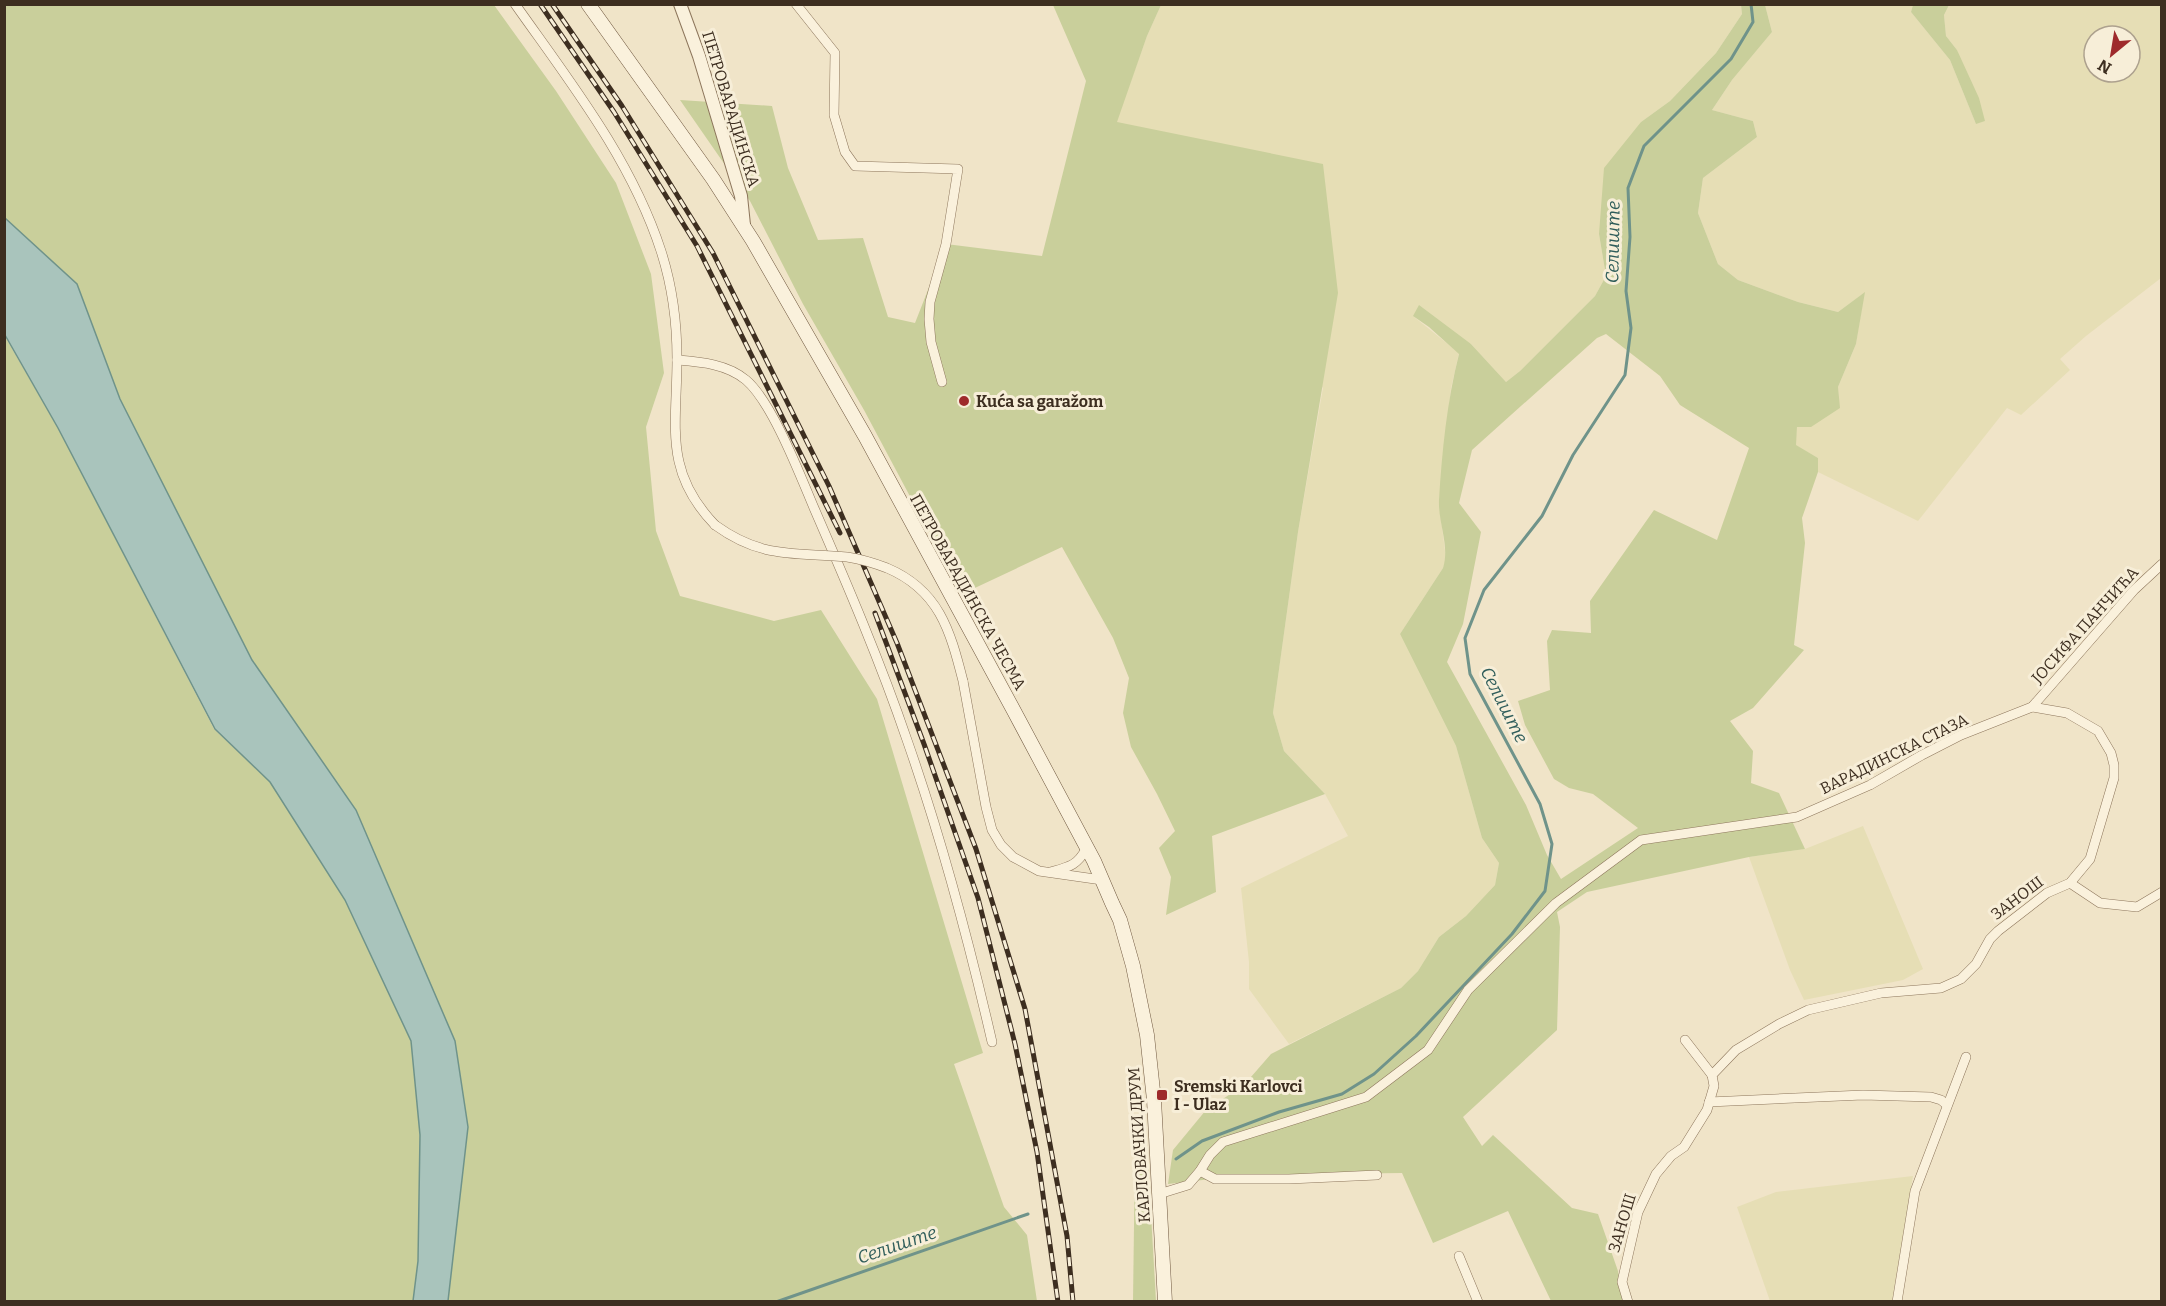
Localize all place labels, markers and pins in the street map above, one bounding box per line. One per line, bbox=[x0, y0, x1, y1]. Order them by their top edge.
place label: Kuća sa garažom bbox=[976, 392, 1104, 411]
marker: Kuća sa garažom bbox=[957, 394, 971, 408]
place label: Sremski Karlovci I - Ulaz bbox=[1174, 1077, 1303, 1114]
marker: Sremski Karlovci I - Ulaz bbox=[1155, 1088, 1169, 1102]

